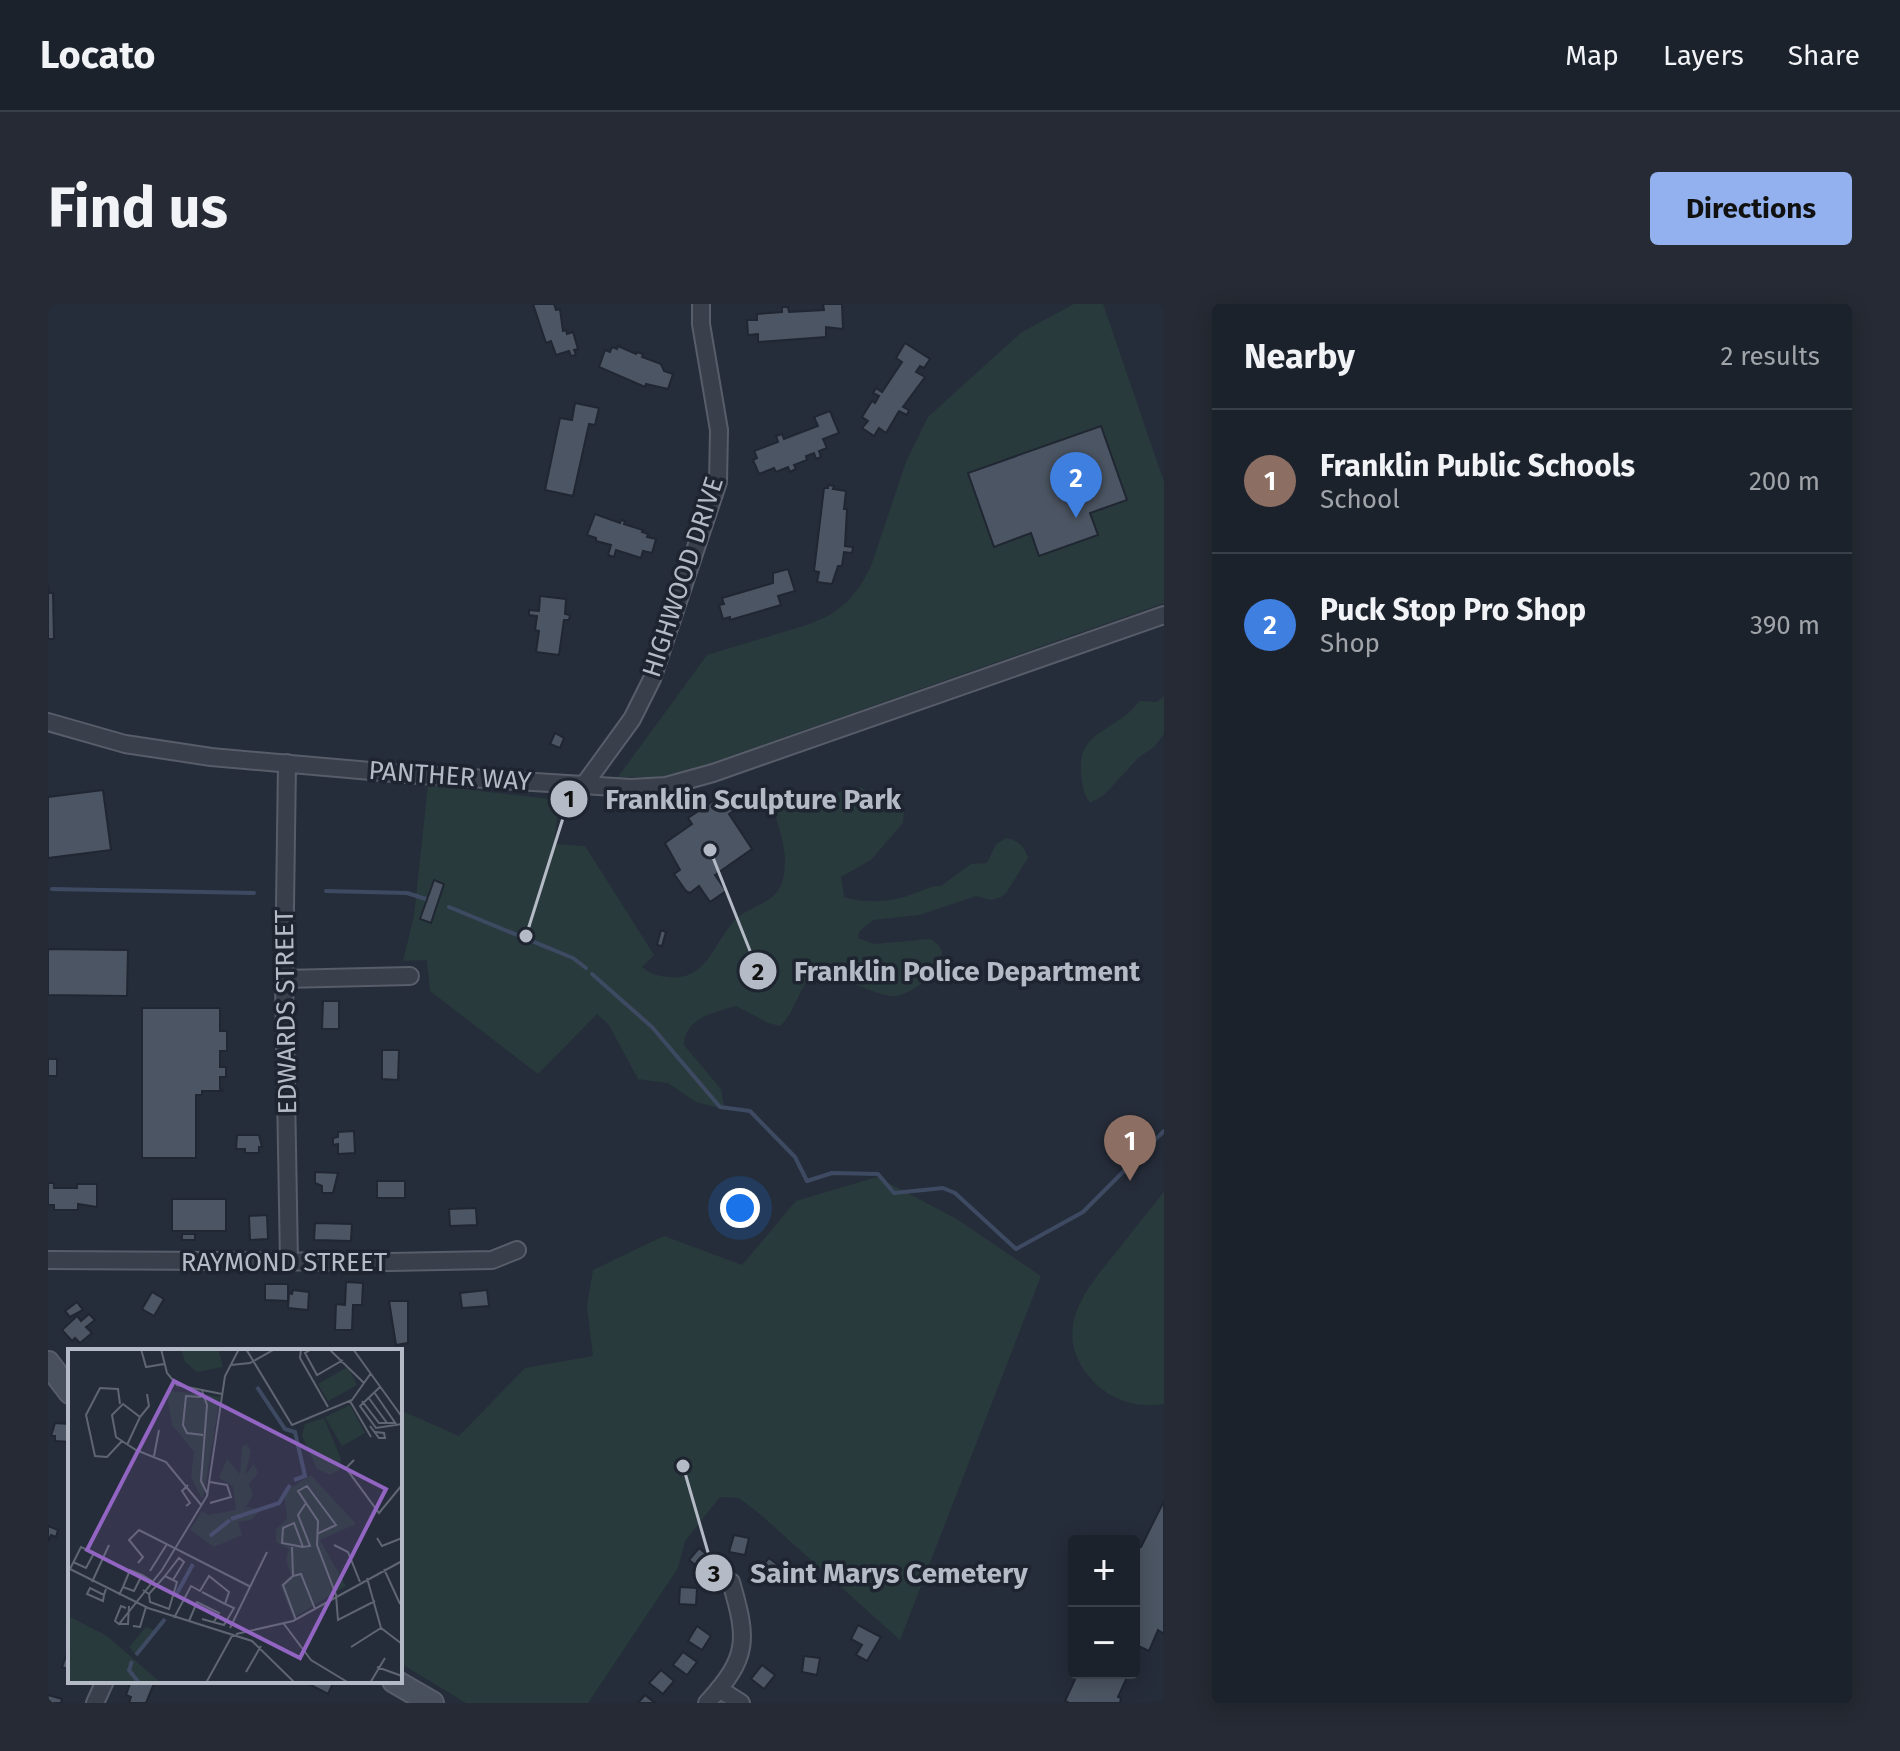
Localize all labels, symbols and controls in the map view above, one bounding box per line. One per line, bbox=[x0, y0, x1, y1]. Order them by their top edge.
text: Locato bbox=[40, 32, 156, 78]
text: Map bbox=[1565, 39, 1619, 72]
text: Layers bbox=[1663, 39, 1744, 72]
text: Share bbox=[1788, 39, 1860, 72]
button: Directions bbox=[1650, 172, 1852, 245]
text: Find us bbox=[48, 175, 228, 242]
text: Nearby bbox=[1244, 336, 1355, 377]
text: 2 results bbox=[1720, 341, 1820, 372]
text: Franklin Public Schools bbox=[1320, 448, 1635, 484]
pin: 2 bbox=[1050, 452, 1102, 518]
text: 1 bbox=[1264, 466, 1276, 497]
text: 200 m bbox=[1749, 466, 1820, 497]
street label: HIGHWOOD DRIVE bbox=[636, 473, 730, 681]
text: School bbox=[1320, 484, 1400, 515]
text: Puck Stop Pro Shop bbox=[1320, 592, 1586, 628]
text: 2 bbox=[1263, 610, 1277, 641]
text: 390 m bbox=[1750, 610, 1820, 641]
text: Shop bbox=[1320, 628, 1380, 659]
street label: PANTHER WAY bbox=[367, 755, 533, 797]
callout: Franklin Sculpture Park bbox=[549, 773, 917, 825]
text: Franklin Sculpture Park bbox=[605, 783, 901, 816]
text: 1 bbox=[563, 785, 575, 813]
street label: EDWARDS STREET bbox=[269, 909, 303, 1115]
callout: Franklin Police Department bbox=[738, 945, 1156, 997]
text: Franklin Police Department bbox=[794, 955, 1141, 988]
text: 2 bbox=[752, 958, 764, 986]
pin: 1 bbox=[1104, 1115, 1156, 1181]
your location bbox=[720, 1188, 760, 1228]
street label: RAYMOND STREET bbox=[181, 1247, 388, 1278]
inset map bbox=[68, 1349, 402, 1683]
map controls bbox=[1068, 1535, 1140, 1679]
button: + bbox=[1068, 1535, 1140, 1607]
callout: Saint Marys Cemetery bbox=[694, 1547, 1043, 1599]
text: Saint Marys Cemetery bbox=[750, 1557, 1028, 1590]
text: 3 bbox=[707, 1560, 720, 1588]
button: − bbox=[1068, 1607, 1140, 1679]

